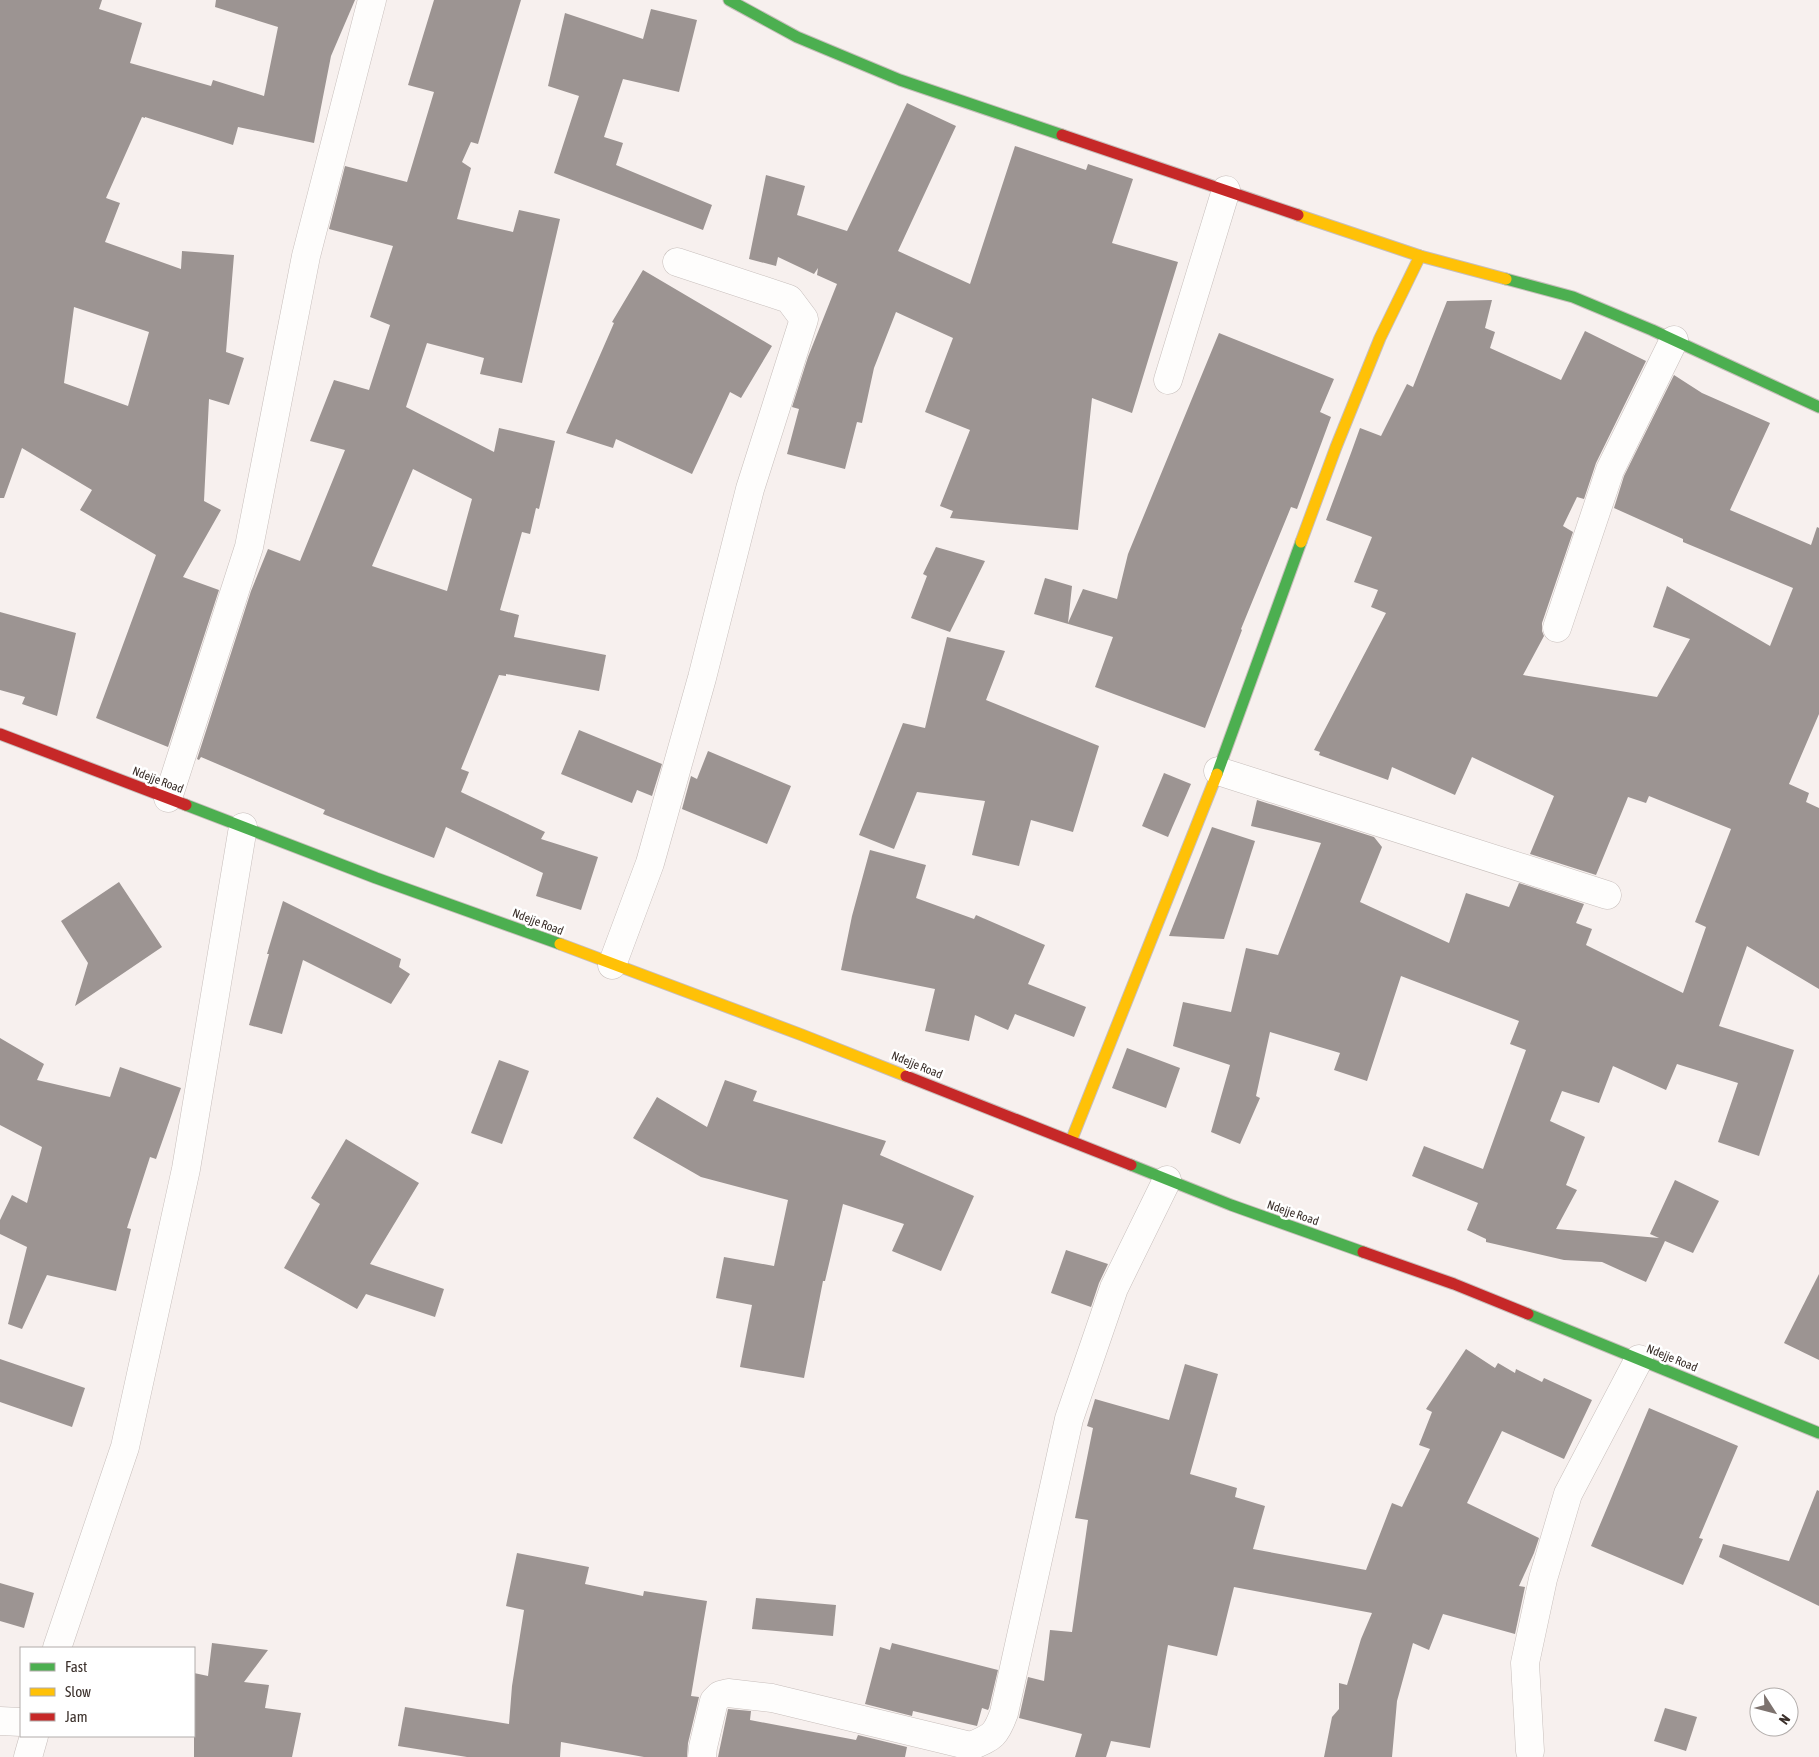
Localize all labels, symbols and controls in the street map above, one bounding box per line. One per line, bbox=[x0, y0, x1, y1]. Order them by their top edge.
street label: Ndejje Road bbox=[130, 764, 186, 796]
street label: Ndejje Road bbox=[510, 906, 566, 938]
street label: Ndejje Road bbox=[889, 1048, 945, 1082]
street label: Ndejje Road bbox=[1265, 1198, 1321, 1228]
street label: Ndejje Road bbox=[1644, 1341, 1700, 1375]
legend bbox=[20, 1647, 195, 1737]
text: Fast bbox=[65, 1658, 87, 1675]
text: Slow bbox=[65, 1683, 91, 1700]
north arrow bbox=[1749, 1687, 1799, 1737]
text: Jam bbox=[65, 1708, 88, 1725]
text: N bbox=[1776, 1712, 1793, 1728]

